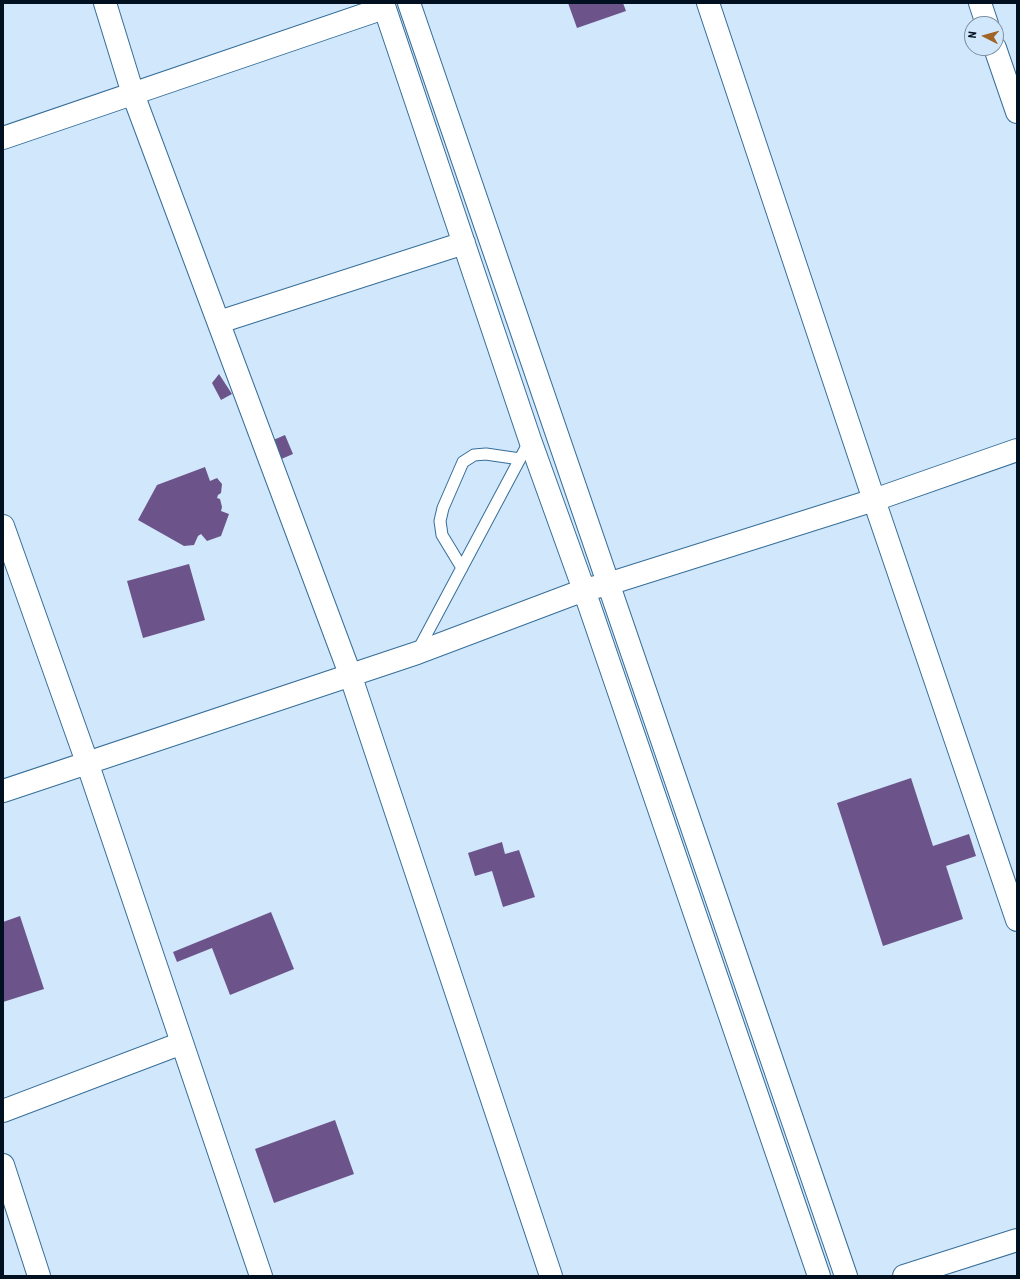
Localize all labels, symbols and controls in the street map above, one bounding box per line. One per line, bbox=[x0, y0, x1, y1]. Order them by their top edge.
north arrow bbox=[964, 16, 1004, 56]
text: N bbox=[966, 31, 979, 39]

